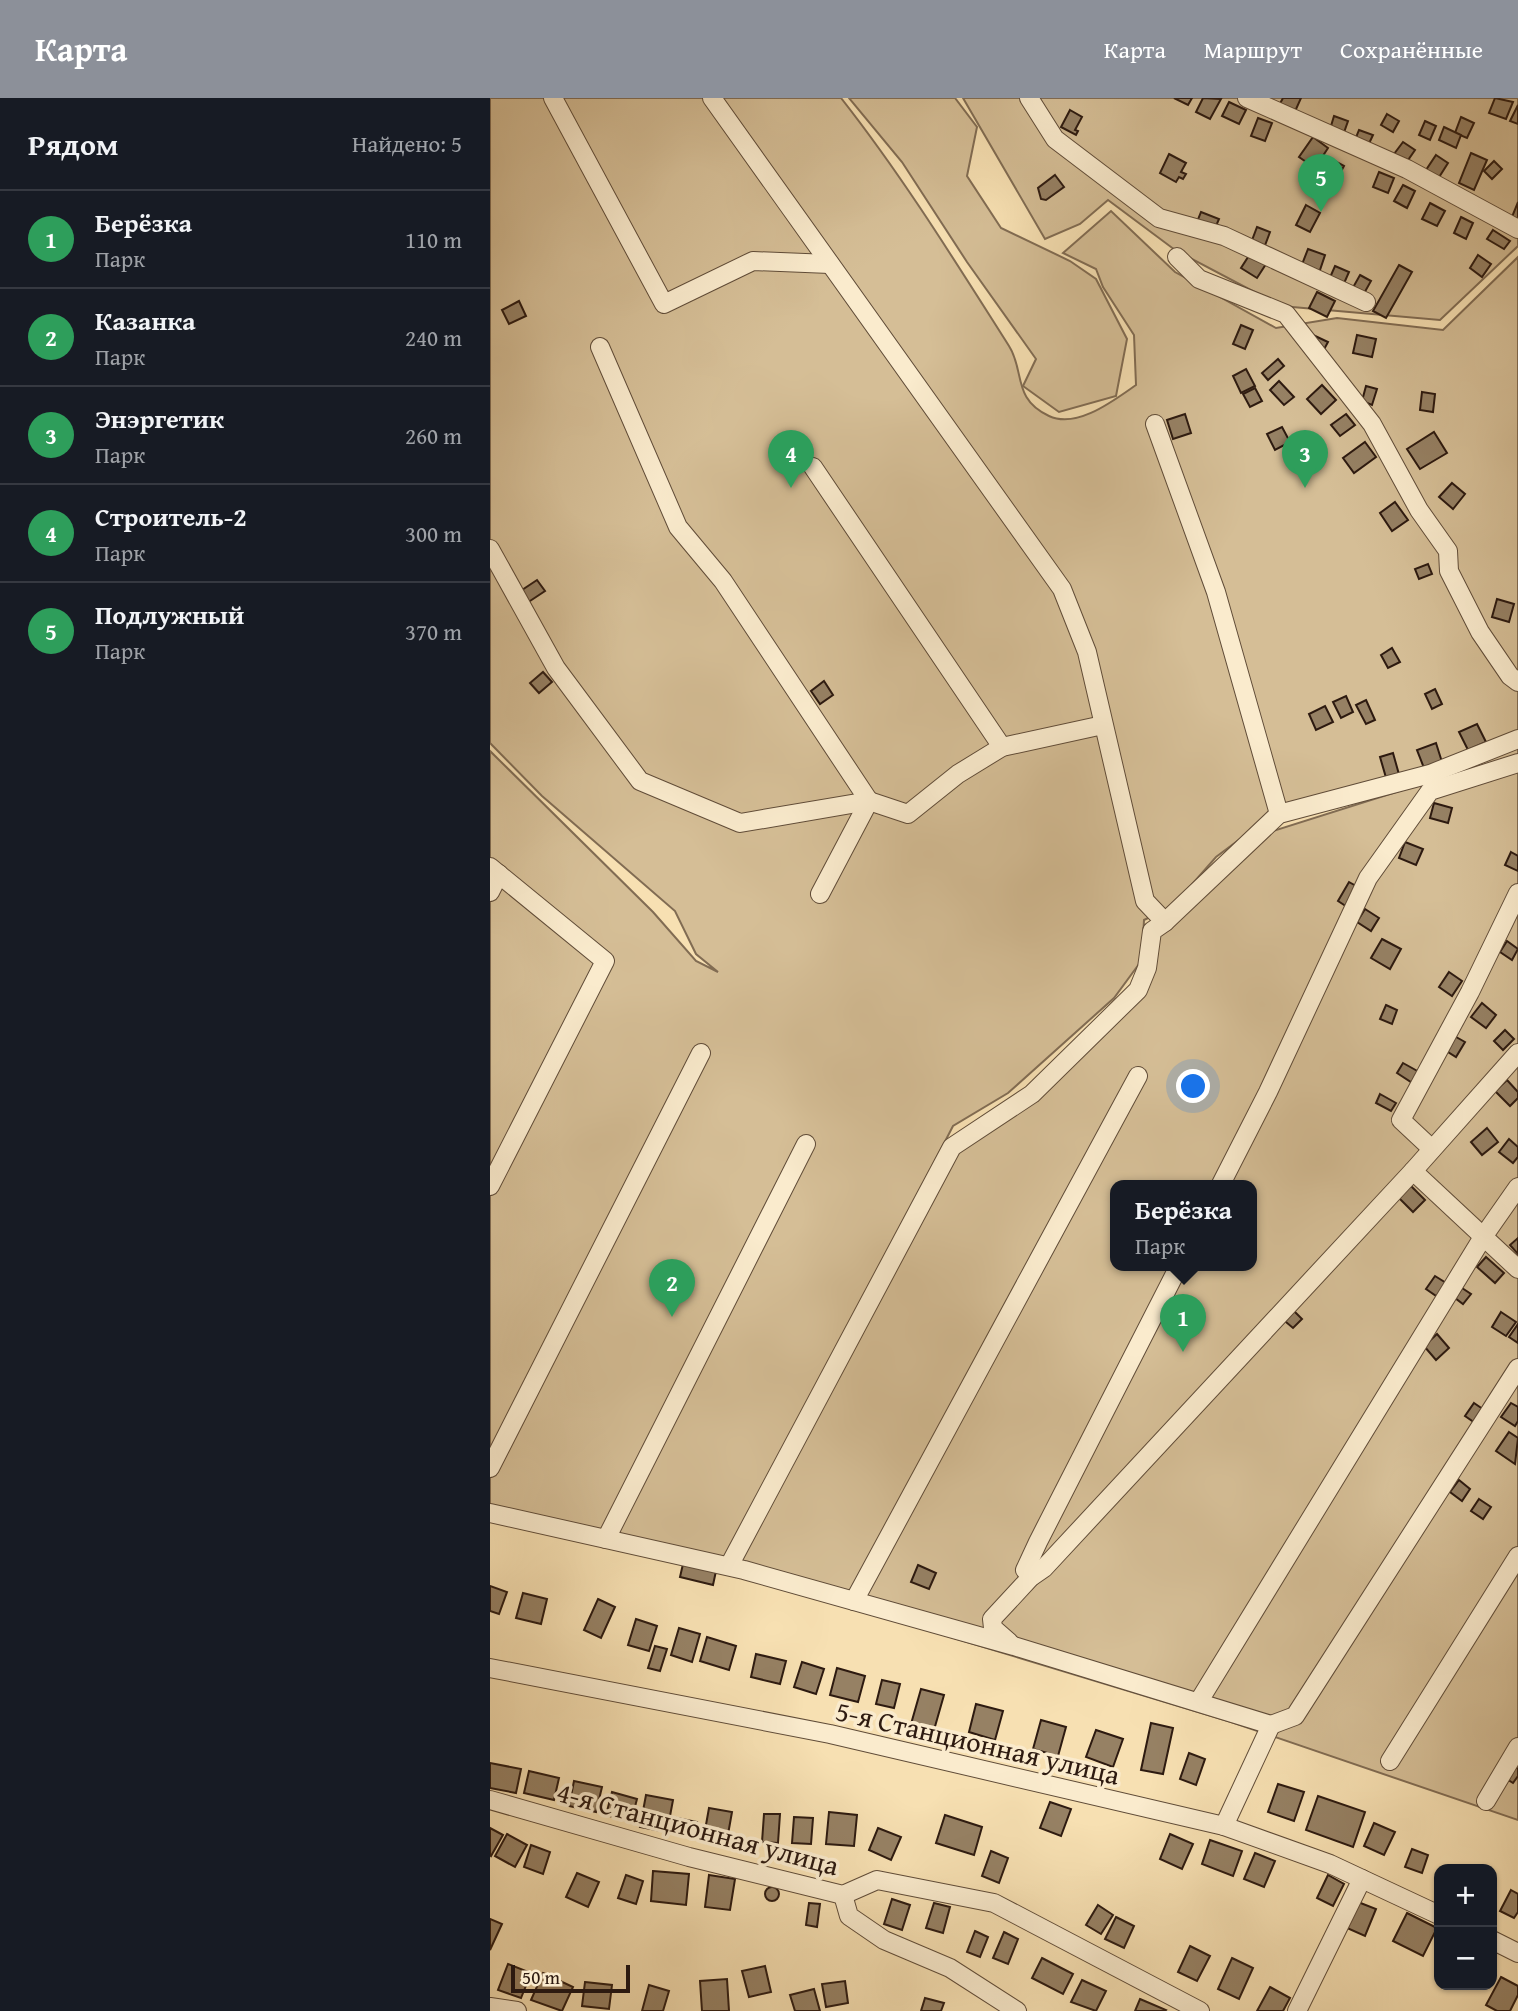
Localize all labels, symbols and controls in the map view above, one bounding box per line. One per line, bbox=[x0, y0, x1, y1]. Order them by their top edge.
text: Карта bbox=[35, 25, 127, 73]
text: Карта bbox=[1104, 32, 1166, 67]
text: Маршрут bbox=[1204, 32, 1302, 67]
text: Сохранённые bbox=[1340, 32, 1483, 67]
text: Рядом bbox=[28, 122, 119, 166]
text: Найдено: 5 bbox=[352, 127, 462, 160]
pin: 5 bbox=[1298, 154, 1344, 212]
text: Берёзка bbox=[95, 203, 192, 242]
text: 1 bbox=[45, 223, 57, 256]
text: 110 m bbox=[405, 223, 462, 256]
text: Парк bbox=[95, 242, 145, 275]
text: Казанка bbox=[95, 301, 196, 340]
text: 2 bbox=[45, 321, 57, 354]
text: 240 m bbox=[405, 321, 462, 354]
text: Парк bbox=[95, 340, 145, 373]
text: Энэргетик bbox=[95, 399, 224, 438]
text: 3 bbox=[45, 419, 57, 452]
text: 260 m bbox=[405, 419, 462, 452]
pin: 4 bbox=[768, 430, 814, 488]
pin: 3 bbox=[1282, 430, 1328, 488]
text: Парк bbox=[95, 438, 145, 471]
text: Строитель-2 bbox=[95, 497, 247, 536]
text: 4 bbox=[45, 517, 57, 550]
text: 300 m bbox=[405, 517, 462, 550]
text: Парк bbox=[95, 536, 145, 569]
text: Подлужный bbox=[95, 595, 244, 634]
text: 5 bbox=[45, 615, 57, 648]
text: 370 m bbox=[405, 615, 462, 648]
text: Парк bbox=[95, 634, 145, 667]
your location bbox=[1176, 1069, 1210, 1103]
popup bbox=[1110, 1180, 1257, 1271]
text: Берёзка bbox=[1135, 1190, 1232, 1229]
text: Парк bbox=[1135, 1229, 1185, 1262]
pin: 2 bbox=[649, 1259, 695, 1317]
pin: 1 bbox=[1160, 1294, 1206, 1352]
street label: 5-я Станционная улица bbox=[832, 1689, 1125, 1795]
street label: 4-я Станционная улица bbox=[552, 1771, 844, 1886]
map controls bbox=[1434, 1864, 1497, 1990]
button: + bbox=[1434, 1864, 1497, 1927]
button: − bbox=[1434, 1927, 1497, 1990]
scale bar bbox=[511, 1962, 630, 1994]
text: 50 m bbox=[522, 1963, 560, 1991]

